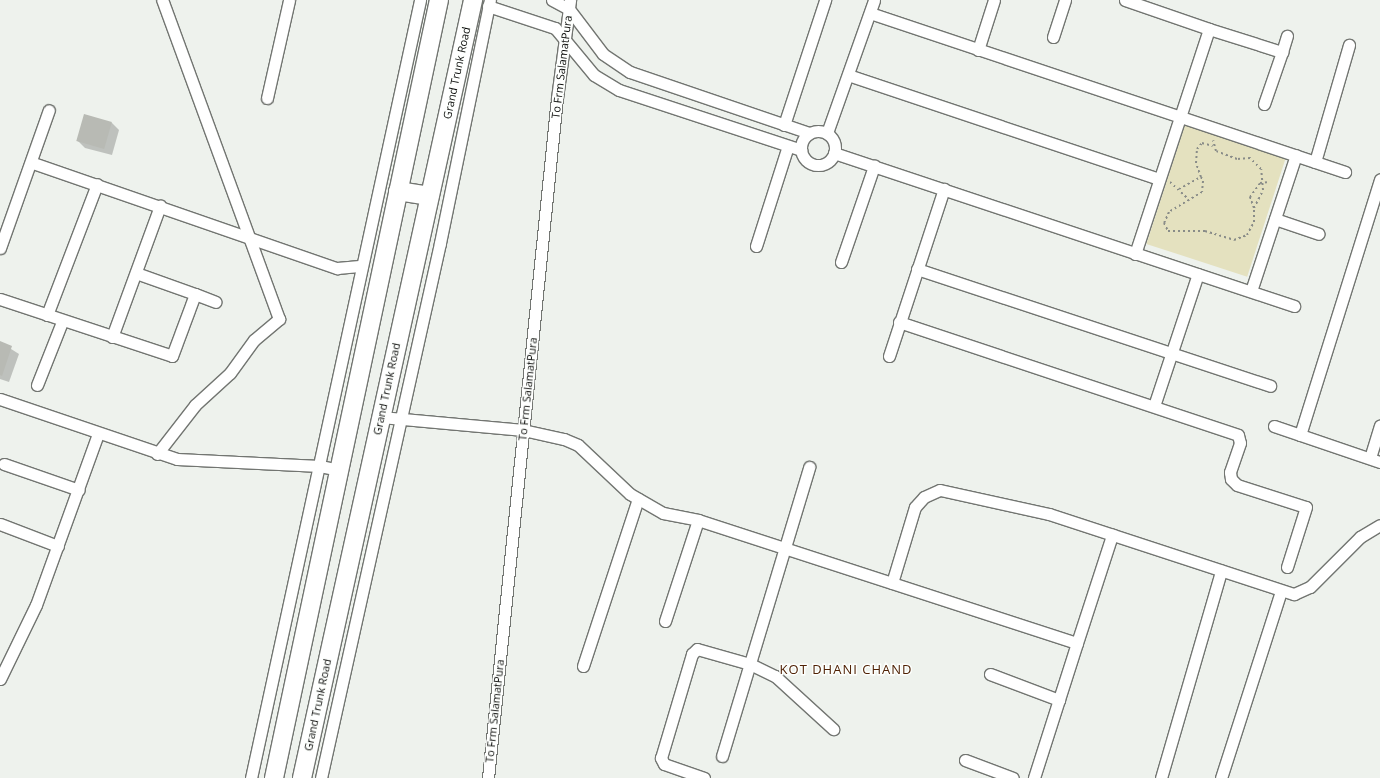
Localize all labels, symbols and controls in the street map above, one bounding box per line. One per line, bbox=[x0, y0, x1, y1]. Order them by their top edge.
street label: To Frm SalamatPura bbox=[549, 15, 575, 119]
street label: Grand Trunk Road bbox=[441, 26, 473, 120]
street label: To Frm SalamatPura bbox=[516, 337, 540, 441]
street label: Grand Trunk Road bbox=[371, 342, 403, 436]
street label: Grand Trunk Road bbox=[302, 658, 334, 752]
street label: To Frm SalamatPura bbox=[483, 659, 507, 763]
district label: KOT DHANI CHAND bbox=[780, 661, 912, 677]

